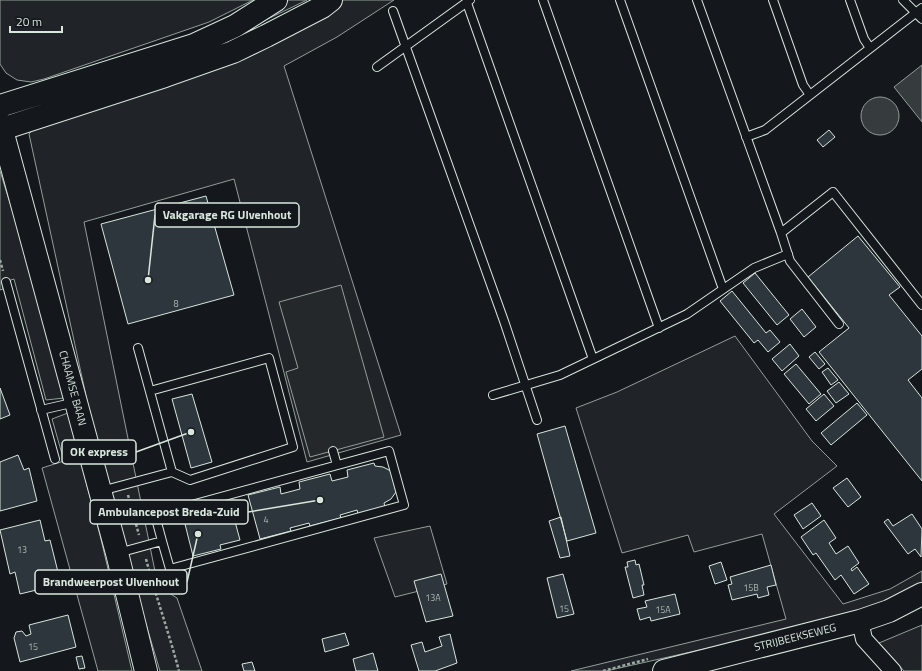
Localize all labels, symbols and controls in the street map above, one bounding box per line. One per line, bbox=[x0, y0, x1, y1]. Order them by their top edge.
scale bar bbox=[10, 8, 62, 34]
text: 20 m bbox=[16, 12, 42, 31]
callout: Vakgarage RG Ulvenhout bbox=[155, 203, 299, 227]
text: Vakgarage RG Ulvenhout bbox=[163, 205, 292, 224]
house number: 8 bbox=[173, 297, 179, 310]
street label: CHAAMSE BAAN bbox=[55, 349, 91, 427]
callout: OK express bbox=[62, 440, 136, 464]
text: OK express bbox=[70, 442, 128, 461]
callout: Ambulancepost Breda-Zuid bbox=[90, 500, 248, 524]
text: Ambulancepost Breda-Zuid bbox=[98, 502, 240, 521]
house number: 4 bbox=[263, 513, 269, 526]
house number: 13 bbox=[17, 543, 27, 556]
callout: Brandweerpost Ulvenhout bbox=[35, 570, 187, 594]
text: Brandweerpost Ulvenhout bbox=[43, 572, 180, 591]
house number: 15B bbox=[743, 581, 759, 594]
house number: 13A bbox=[425, 591, 441, 604]
house number: 15 bbox=[559, 602, 569, 615]
house number: 15A bbox=[655, 603, 671, 616]
street label: STRIJBEEKSEWEG bbox=[752, 619, 838, 655]
house number: 15 bbox=[28, 640, 38, 653]

